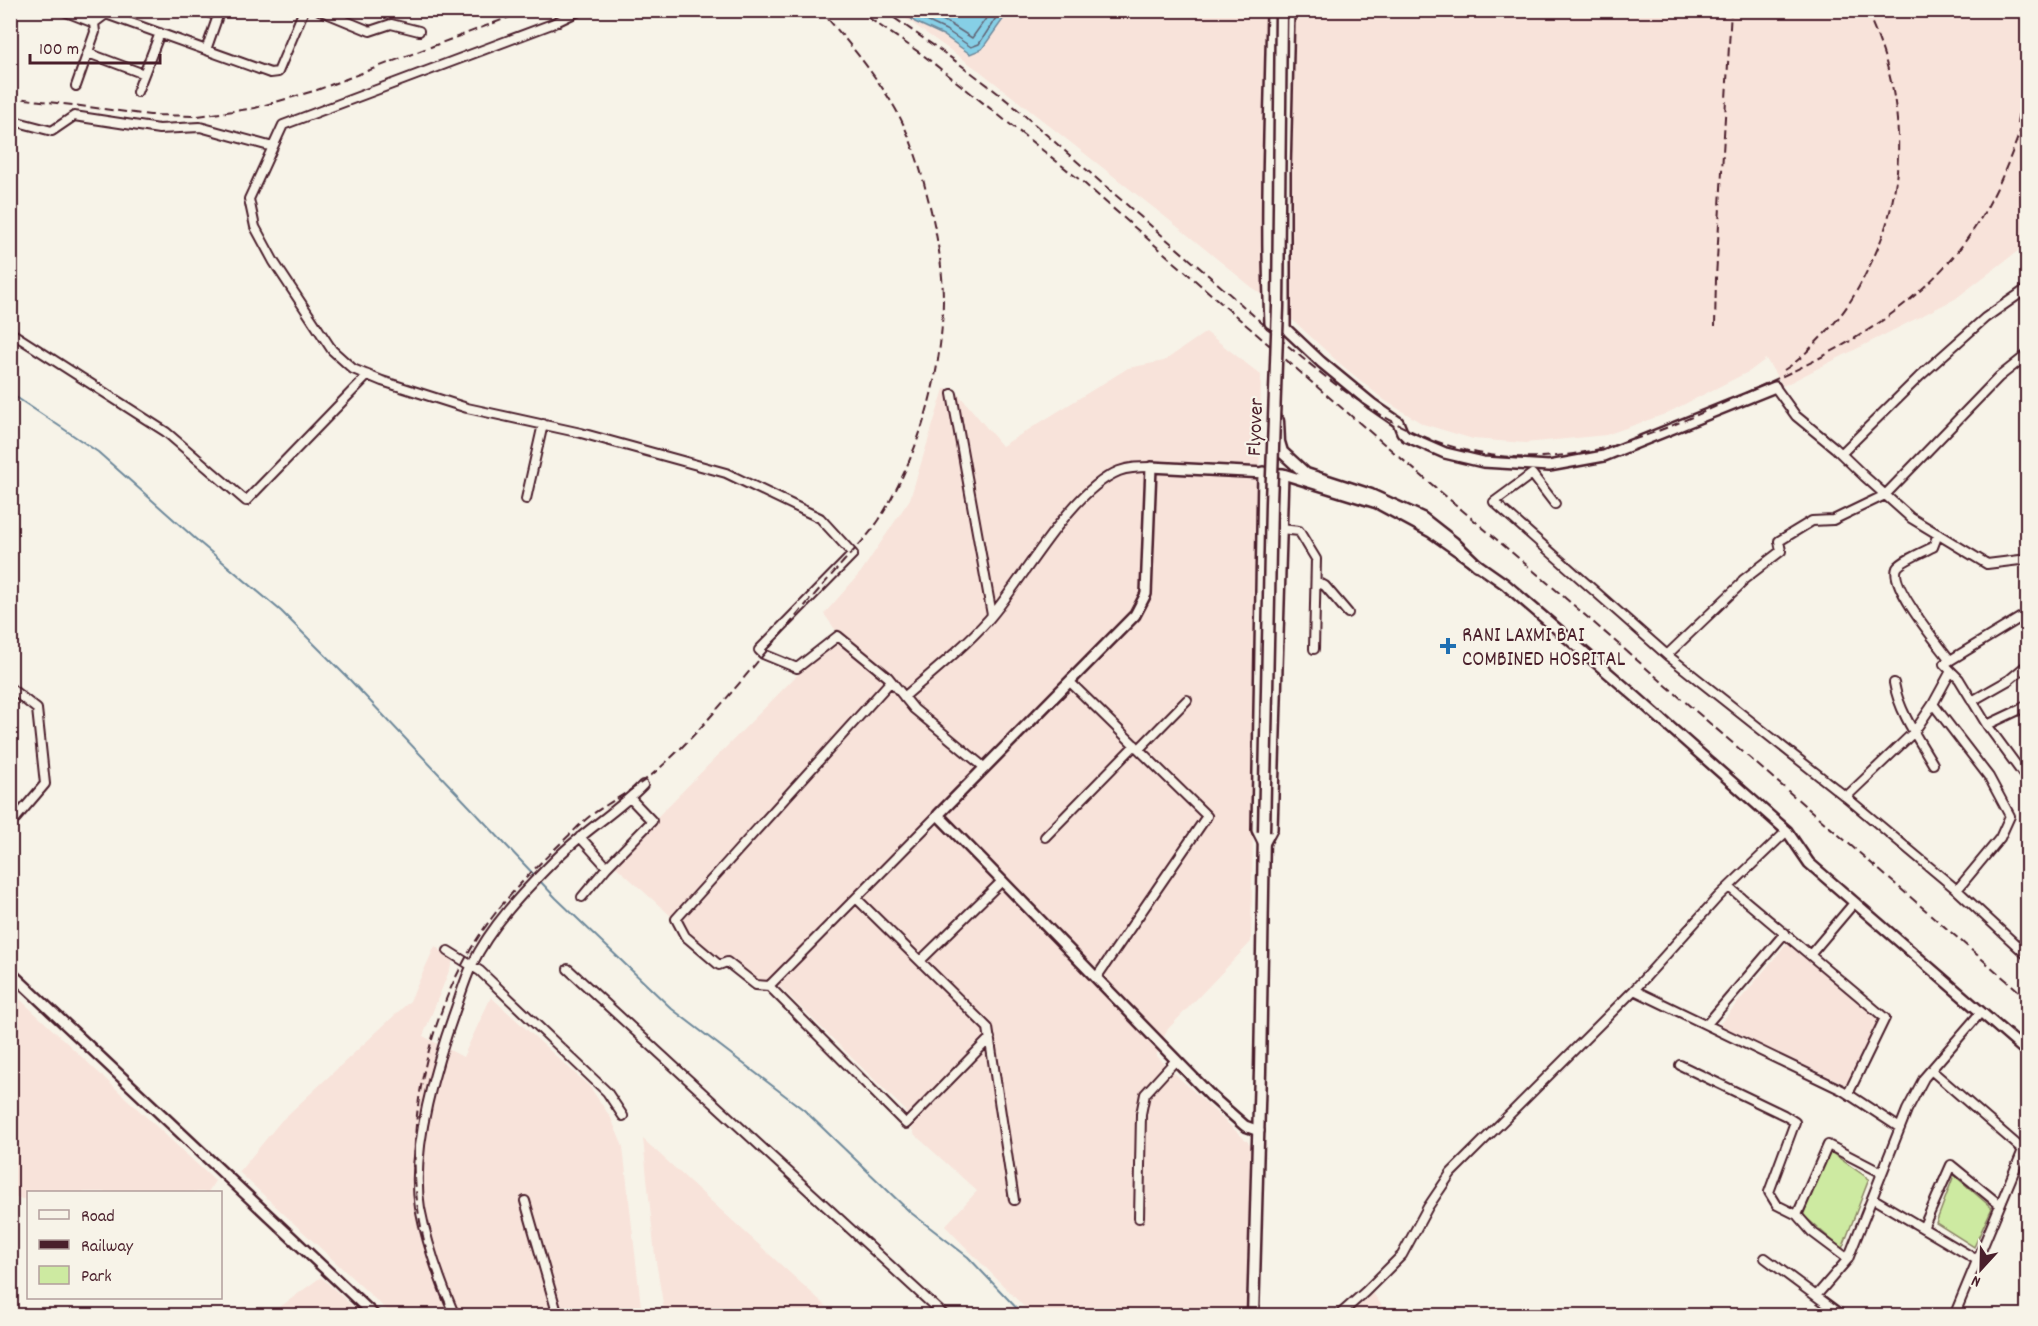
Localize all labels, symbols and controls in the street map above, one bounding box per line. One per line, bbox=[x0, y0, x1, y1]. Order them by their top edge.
scale bar bbox=[30, 27, 160, 65]
text: 100 m bbox=[39, 38, 79, 63]
street label: Flyover bbox=[1241, 397, 1273, 457]
place label: RANI LAXMI BAI COMBINED HOSPITAL bbox=[1462, 622, 1626, 676]
marker: RANI LAXMI BAI COMBINED HOSPITAL bbox=[1439, 637, 1457, 655]
legend bbox=[27, 1191, 222, 1299]
text: Road bbox=[81, 1205, 115, 1230]
text: Railway bbox=[81, 1235, 134, 1260]
north arrow bbox=[1951, 1239, 2011, 1299]
text: Park bbox=[81, 1265, 112, 1290]
text: N bbox=[1968, 1268, 1984, 1293]

